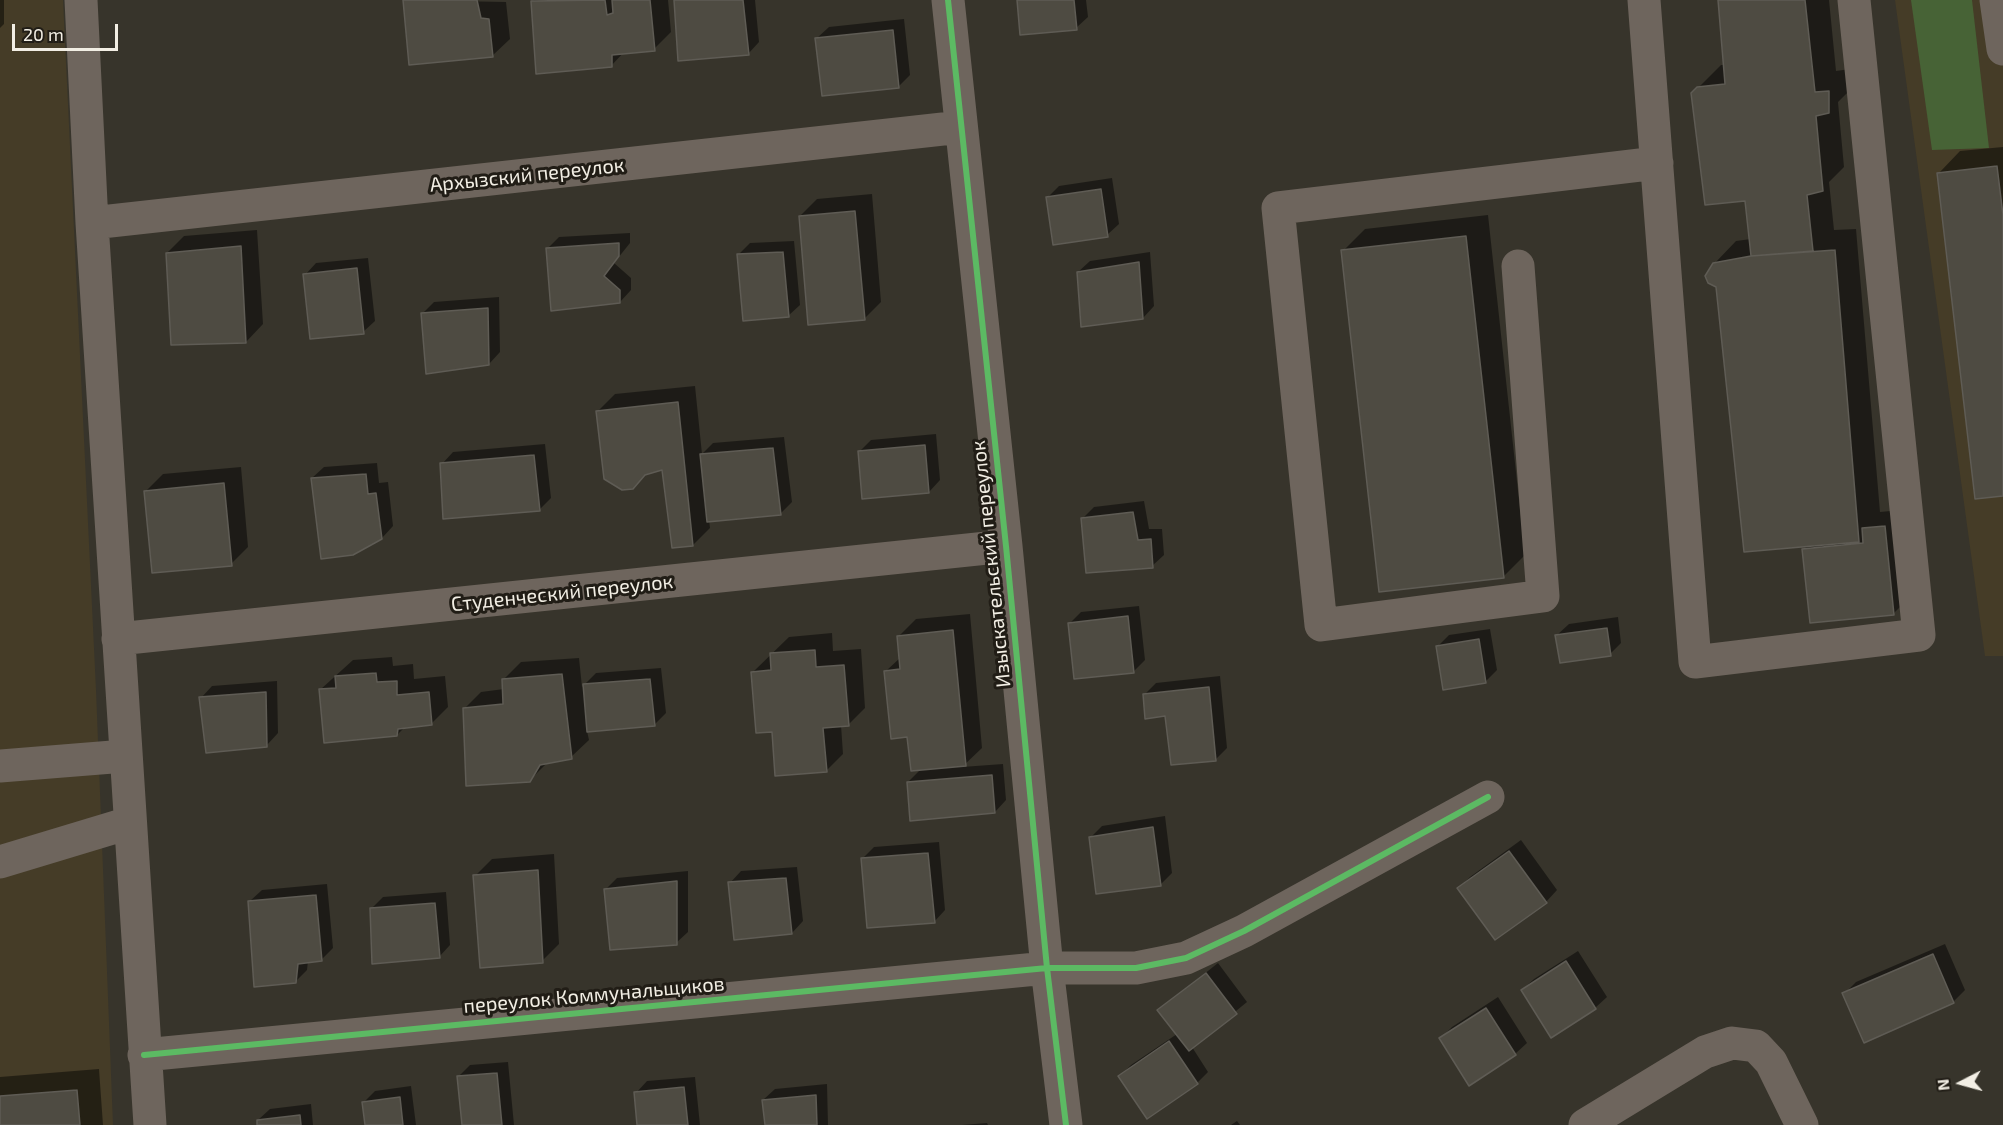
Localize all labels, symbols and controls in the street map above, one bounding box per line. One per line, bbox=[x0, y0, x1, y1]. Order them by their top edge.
scale bar bbox=[15, 12, 122, 50]
text: 20 m bbox=[23, 23, 64, 45]
street label: Архызский переулок bbox=[428, 153, 626, 197]
street label: Изыскательский переулок bbox=[966, 439, 1016, 689]
street label: Студенческий переулок bbox=[450, 569, 674, 617]
street label: переулок Коммунальщиков bbox=[462, 972, 726, 1018]
north arrow bbox=[1931, 1053, 1991, 1113]
text: N bbox=[1933, 1078, 1953, 1092]

